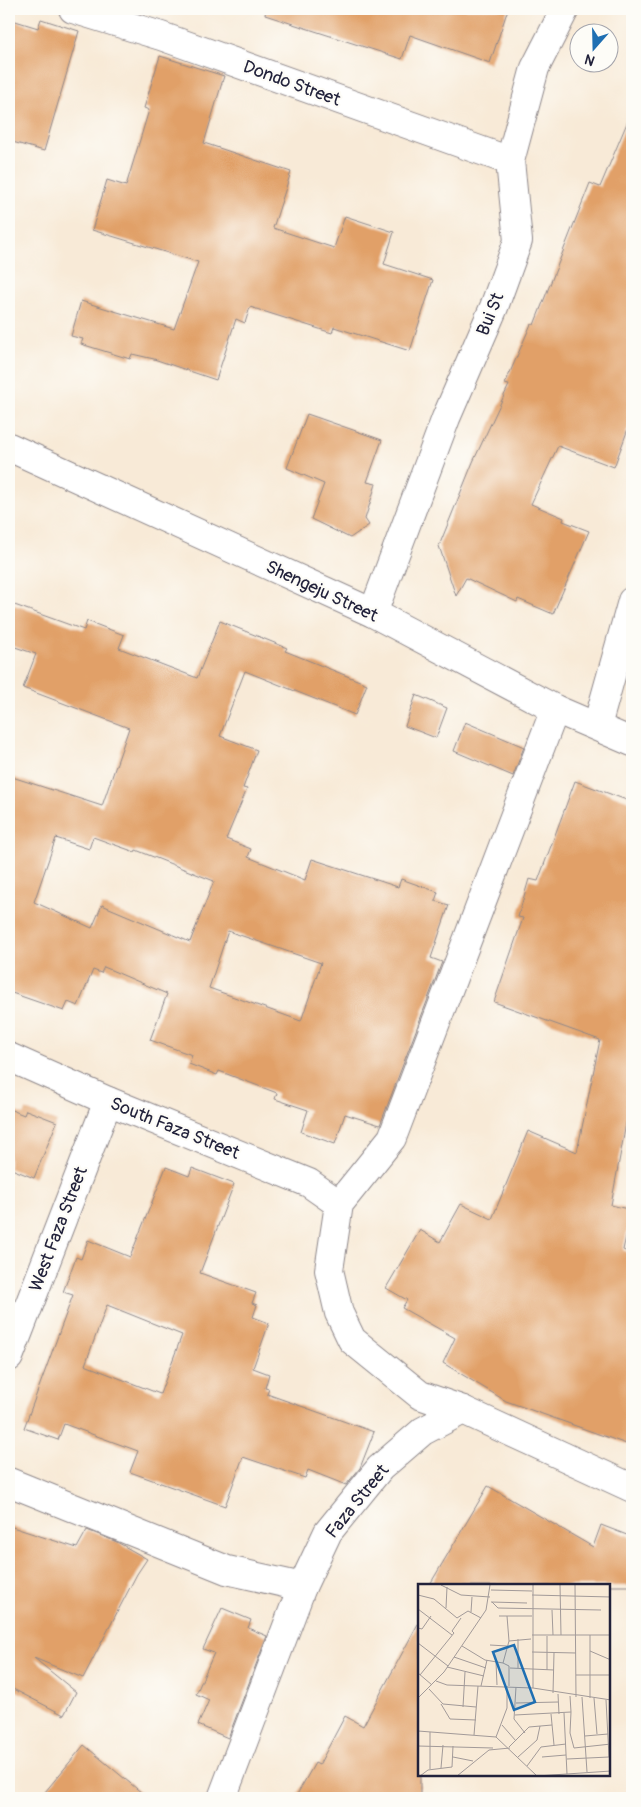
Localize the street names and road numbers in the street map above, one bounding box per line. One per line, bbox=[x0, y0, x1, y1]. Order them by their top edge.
street label: Dondo Street bbox=[240, 55, 344, 112]
street label: Bui St bbox=[472, 289, 510, 339]
street label: Shengeju Street bbox=[262, 555, 382, 628]
street label: South Faza Street bbox=[107, 1092, 244, 1165]
street label: West Faza Street bbox=[24, 1163, 93, 1295]
street label: Faza Street bbox=[321, 1459, 395, 1543]

